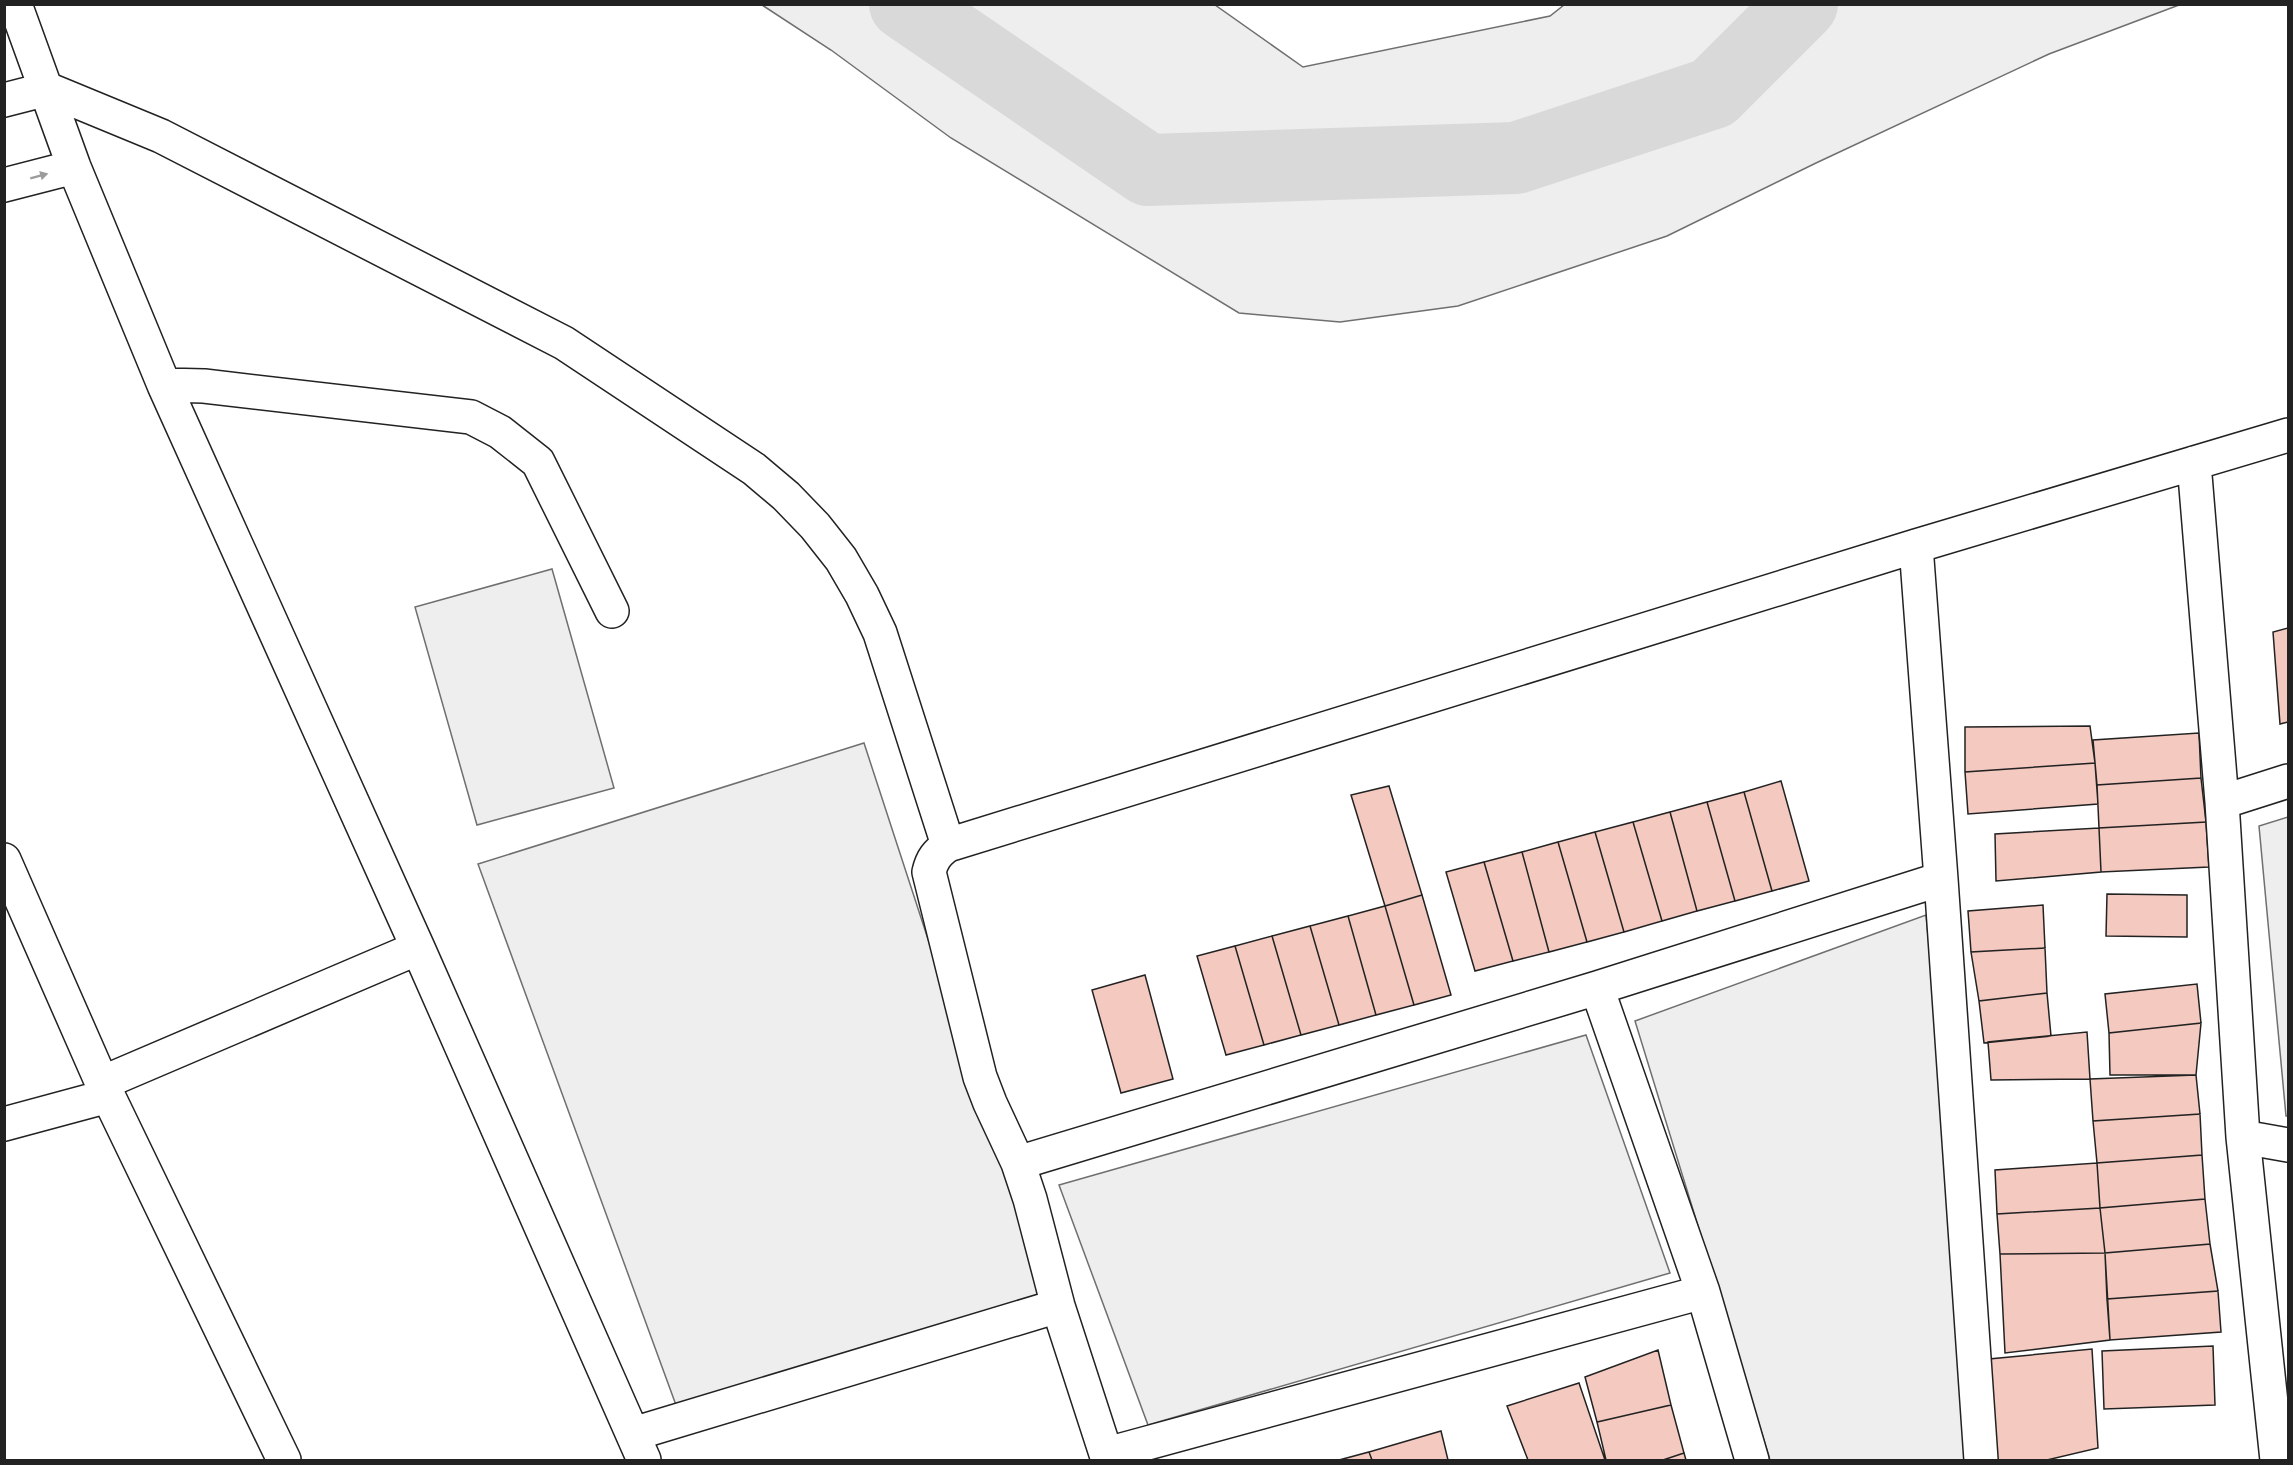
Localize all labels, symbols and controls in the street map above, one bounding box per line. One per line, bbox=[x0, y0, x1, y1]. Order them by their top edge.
one-way arrow bbox=[30, 171, 48, 181]

